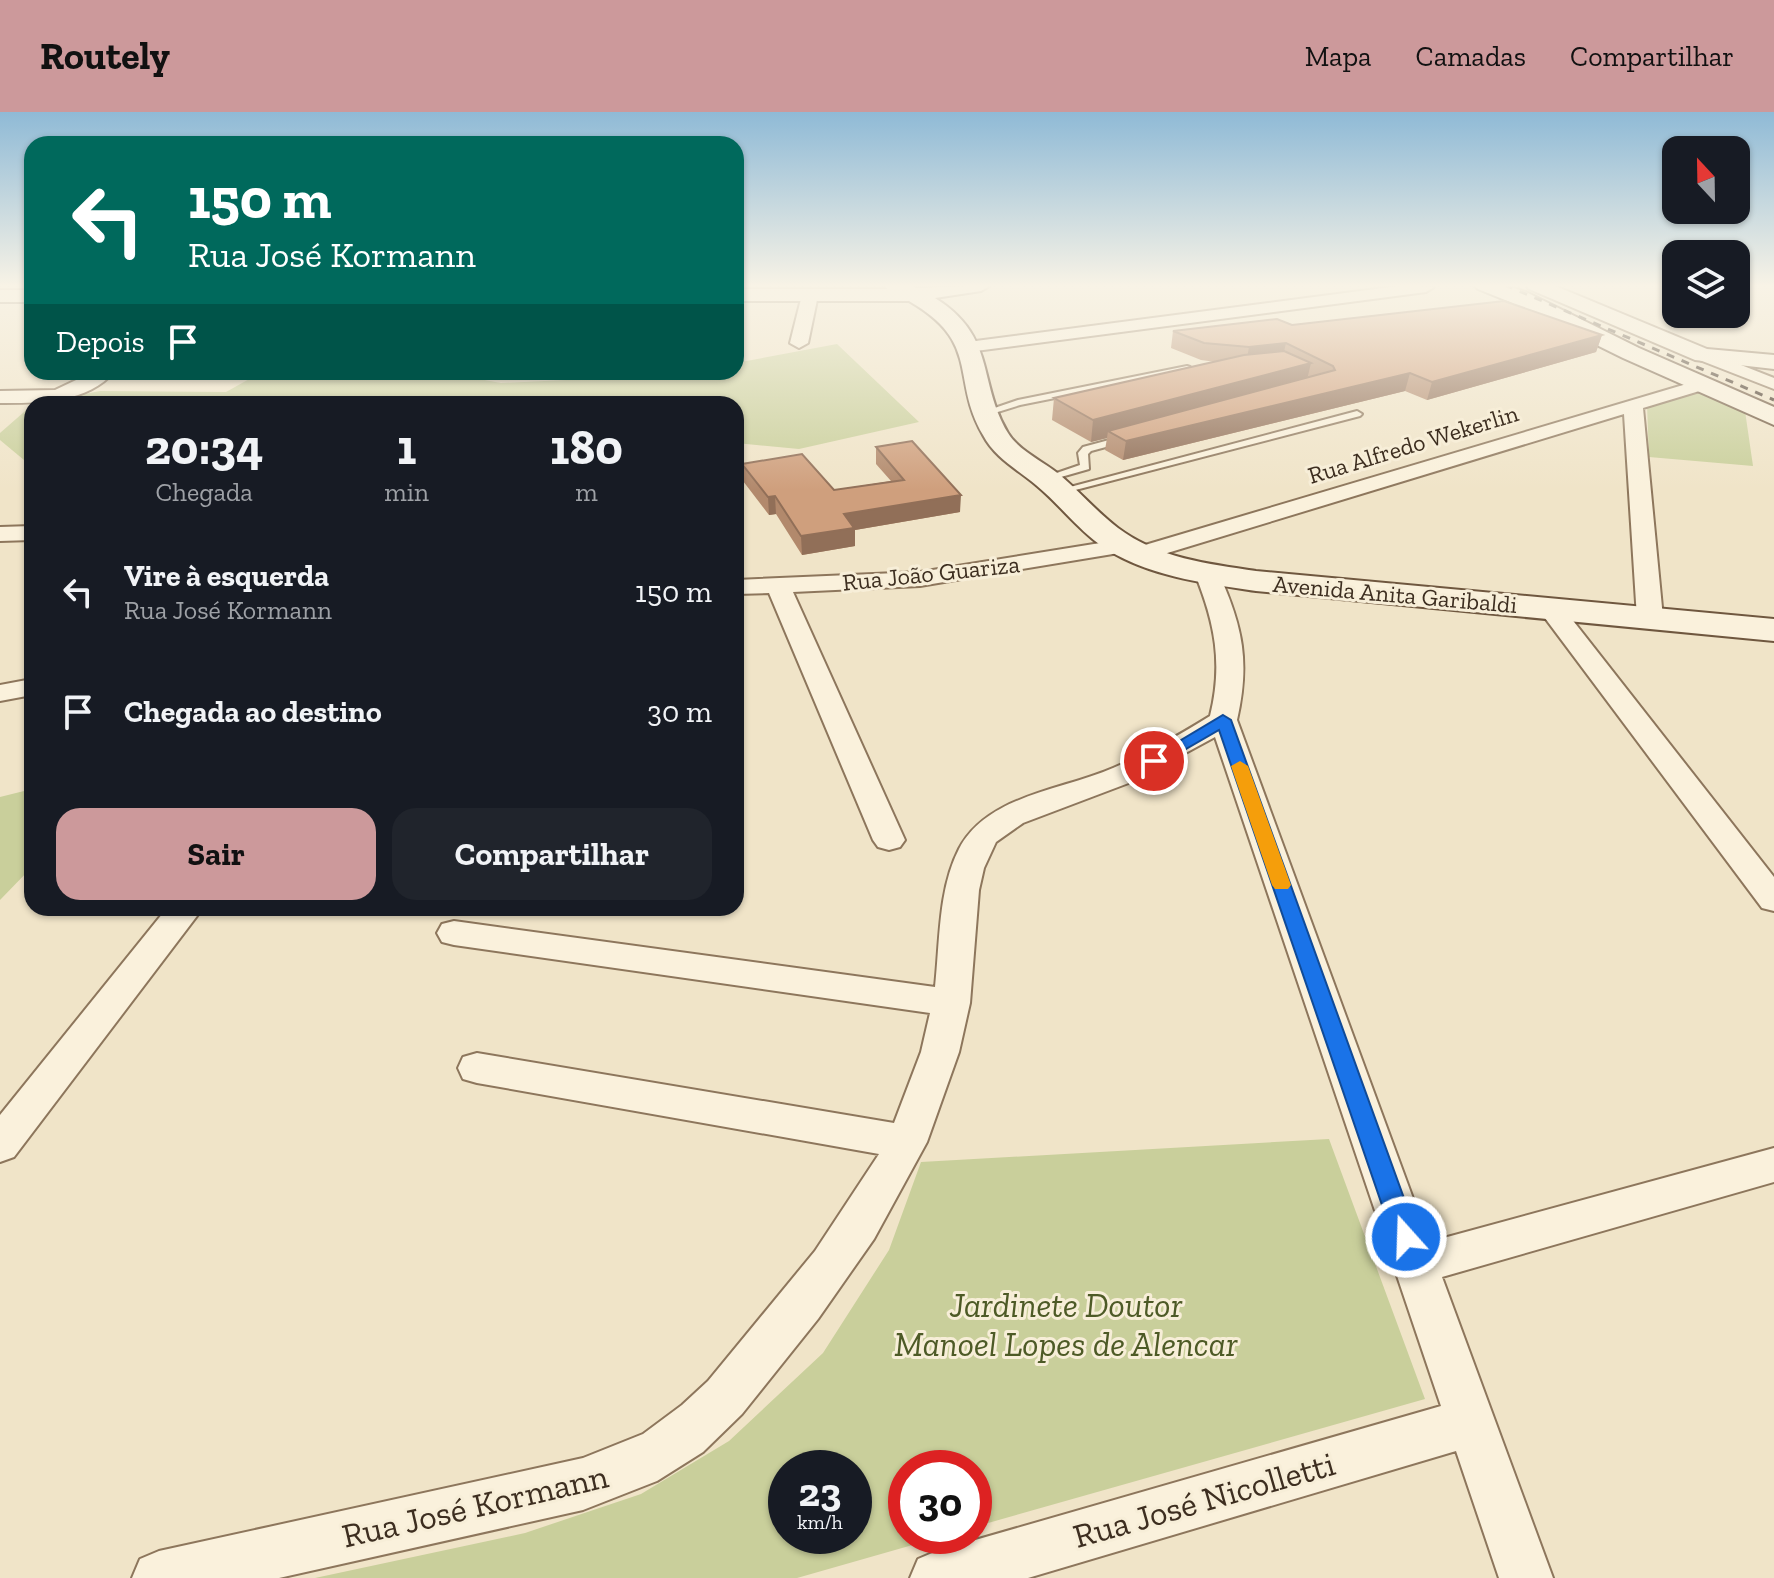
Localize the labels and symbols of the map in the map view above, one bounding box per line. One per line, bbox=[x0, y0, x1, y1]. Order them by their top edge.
north arrow bbox=[1662, 136, 1750, 224]
street label: Rua Alfredo Wekerlin bbox=[1304, 398, 1522, 490]
street label: Rua João Guariza bbox=[841, 549, 1021, 597]
street label: Avenida Anita Garibaldi bbox=[1272, 569, 1519, 619]
pin bbox=[1120, 727, 1188, 795]
position arrow bbox=[1364, 1195, 1448, 1279]
park label: Jardinete Doutor Manoel Lopes de Alencar bbox=[894, 1285, 1238, 1365]
street label: Rua José Nicolletti bbox=[1068, 1443, 1340, 1557]
speed limit sign: 30 bbox=[888, 1450, 992, 1554]
street label: Rua José Kormann bbox=[338, 1455, 613, 1557]

